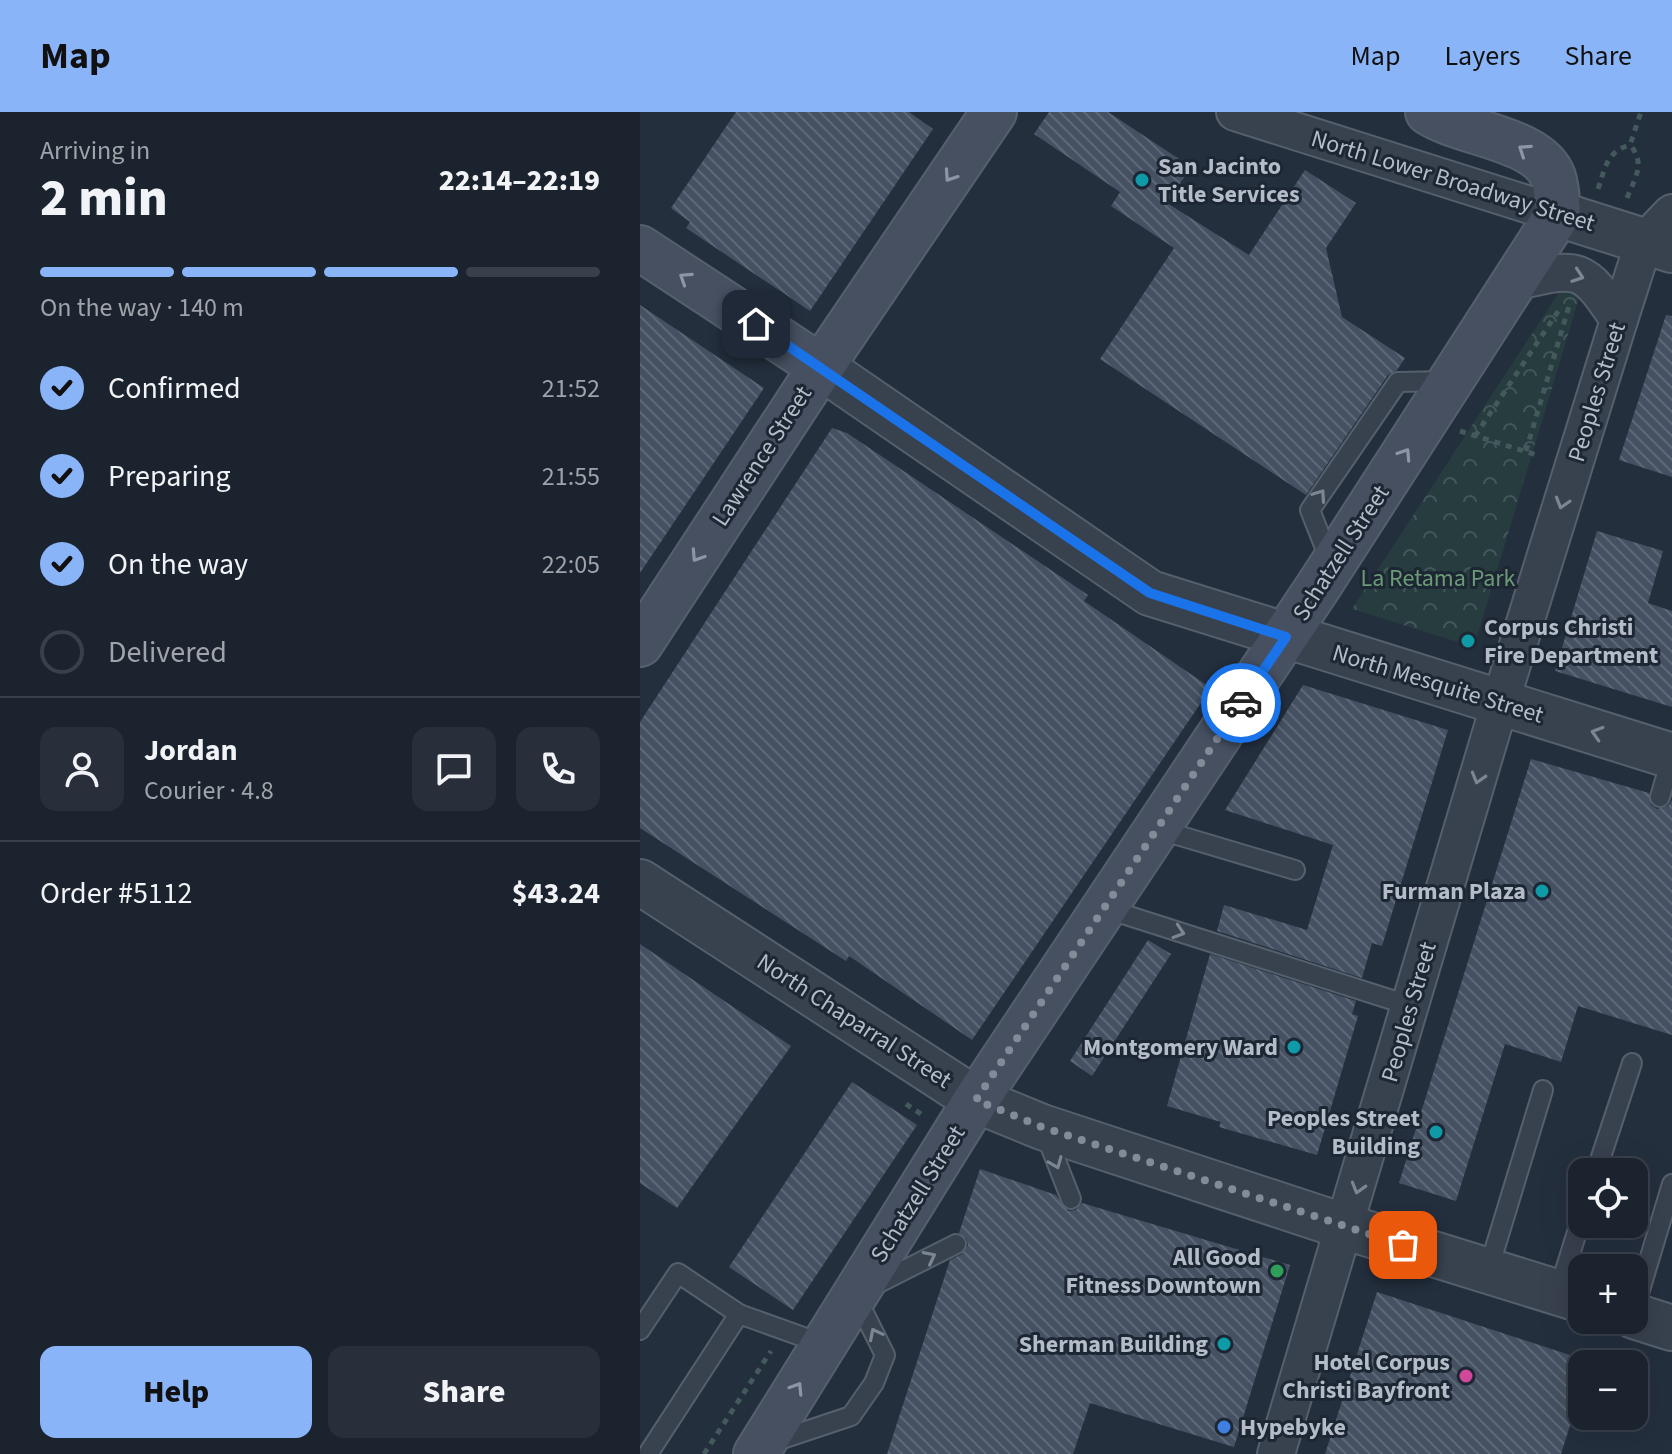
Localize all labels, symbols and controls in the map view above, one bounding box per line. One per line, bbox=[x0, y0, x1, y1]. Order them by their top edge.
text: Map bbox=[40, 29, 111, 83]
text: Map bbox=[1350, 36, 1400, 76]
text: Layers bbox=[1444, 36, 1520, 76]
text: Share bbox=[1564, 36, 1632, 76]
street label: North Lower Broadway Street bbox=[1307, 121, 1599, 241]
text: Arriving in bbox=[40, 132, 150, 169]
one-way arrow bbox=[1519, 145, 1533, 160]
place label: San Jacinto Title Services bbox=[1158, 149, 1300, 212]
text: 22:14–22:19 bbox=[439, 159, 600, 202]
text: 2 min bbox=[40, 162, 168, 236]
one-way arrow bbox=[945, 168, 960, 182]
marker: San Jacinto Title Services bbox=[1133, 171, 1151, 189]
one-way arrow bbox=[1571, 266, 1585, 283]
one-way arrow bbox=[679, 273, 694, 288]
text: On the way · 140 m bbox=[40, 289, 244, 326]
pin bbox=[722, 290, 790, 358]
icon: home bbox=[734, 302, 778, 346]
street label: Peoples Street bbox=[1559, 318, 1635, 466]
icon: check bbox=[40, 366, 84, 410]
text: Confirmed bbox=[108, 367, 241, 410]
text: 21:52 bbox=[542, 370, 600, 407]
street label: Lawrence Street bbox=[703, 379, 821, 533]
one-way arrow bbox=[1395, 448, 1410, 463]
icon: check bbox=[40, 454, 84, 498]
text: Preparing bbox=[108, 455, 231, 498]
text: 21:55 bbox=[542, 458, 600, 495]
street label: Schatzell Street bbox=[1284, 478, 1398, 628]
one-way arrow bbox=[1310, 490, 1325, 504]
one-way arrow bbox=[1555, 495, 1571, 509]
icon: check bbox=[40, 542, 84, 586]
text: On the way bbox=[108, 543, 248, 586]
text: 22:05 bbox=[542, 546, 600, 583]
one-way arrow bbox=[692, 547, 707, 562]
park label: La Retama Park bbox=[1361, 561, 1516, 596]
place label: Corpus Christi Fire Department bbox=[1484, 610, 1658, 673]
text: Delivered bbox=[108, 631, 227, 674]
marker: Corpus Christi Fire Department bbox=[1459, 632, 1477, 650]
street label: North Mesquite Street bbox=[1328, 635, 1548, 733]
courier bbox=[1201, 663, 1281, 743]
icon: car bbox=[1219, 681, 1263, 725]
one-way arrow bbox=[1591, 726, 1605, 742]
button: person bbox=[40, 727, 124, 811]
button: chat bbox=[412, 727, 496, 811]
button: phone bbox=[516, 727, 600, 811]
text: Jordan bbox=[144, 729, 238, 772]
one-way arrow bbox=[1471, 770, 1487, 784]
text: Courier · 4.8 bbox=[144, 772, 274, 809]
text: Order #5112 bbox=[40, 872, 193, 915]
text: $43.24 bbox=[512, 872, 600, 915]
place label: Furman Plaza bbox=[1382, 874, 1526, 909]
marker: Furman Plaza bbox=[1533, 882, 1551, 900]
one-way arrow bbox=[1171, 923, 1185, 939]
street label: Peoples Street bbox=[1372, 938, 1446, 1086]
street label: North Chaparral Street bbox=[750, 945, 958, 1097]
place label: Montgomery Ward bbox=[1083, 1030, 1278, 1065]
marker: Montgomery Ward bbox=[1285, 1038, 1303, 1056]
place label: Peoples Street Building bbox=[1267, 1101, 1420, 1164]
street label: Schatzell Street bbox=[862, 1119, 974, 1269]
marker: Peoples Street Building bbox=[1427, 1123, 1445, 1141]
one-way arrow bbox=[1046, 1155, 1063, 1169]
map controls bbox=[1568, 1158, 1648, 1430]
button: locate bbox=[1568, 1158, 1648, 1238]
one-way arrow bbox=[1351, 1181, 1367, 1195]
pin bbox=[1369, 1211, 1437, 1279]
icon: bag bbox=[1381, 1223, 1425, 1267]
place label: All Good Fitness Downtown bbox=[1065, 1240, 1261, 1303]
one-way arrow bbox=[922, 1251, 937, 1266]
button: + bbox=[1568, 1254, 1648, 1334]
marker: All Good Fitness Downtown bbox=[1268, 1262, 1286, 1280]
one-way arrow bbox=[869, 1327, 884, 1342]
place label: Sherman Building bbox=[1019, 1327, 1208, 1362]
marker: Sherman Building bbox=[1215, 1335, 1233, 1353]
place label: Hotel Corpus Christi Bayfront bbox=[1282, 1345, 1450, 1408]
button: Help bbox=[40, 1346, 312, 1438]
button: Share bbox=[328, 1346, 600, 1438]
button: − bbox=[1568, 1350, 1648, 1430]
marker: Hotel Corpus Christi Bayfront bbox=[1457, 1367, 1475, 1385]
one-way arrow bbox=[787, 1382, 803, 1397]
place label: Hypebyke bbox=[1240, 1410, 1346, 1445]
marker: Hypebyke bbox=[1215, 1418, 1233, 1436]

